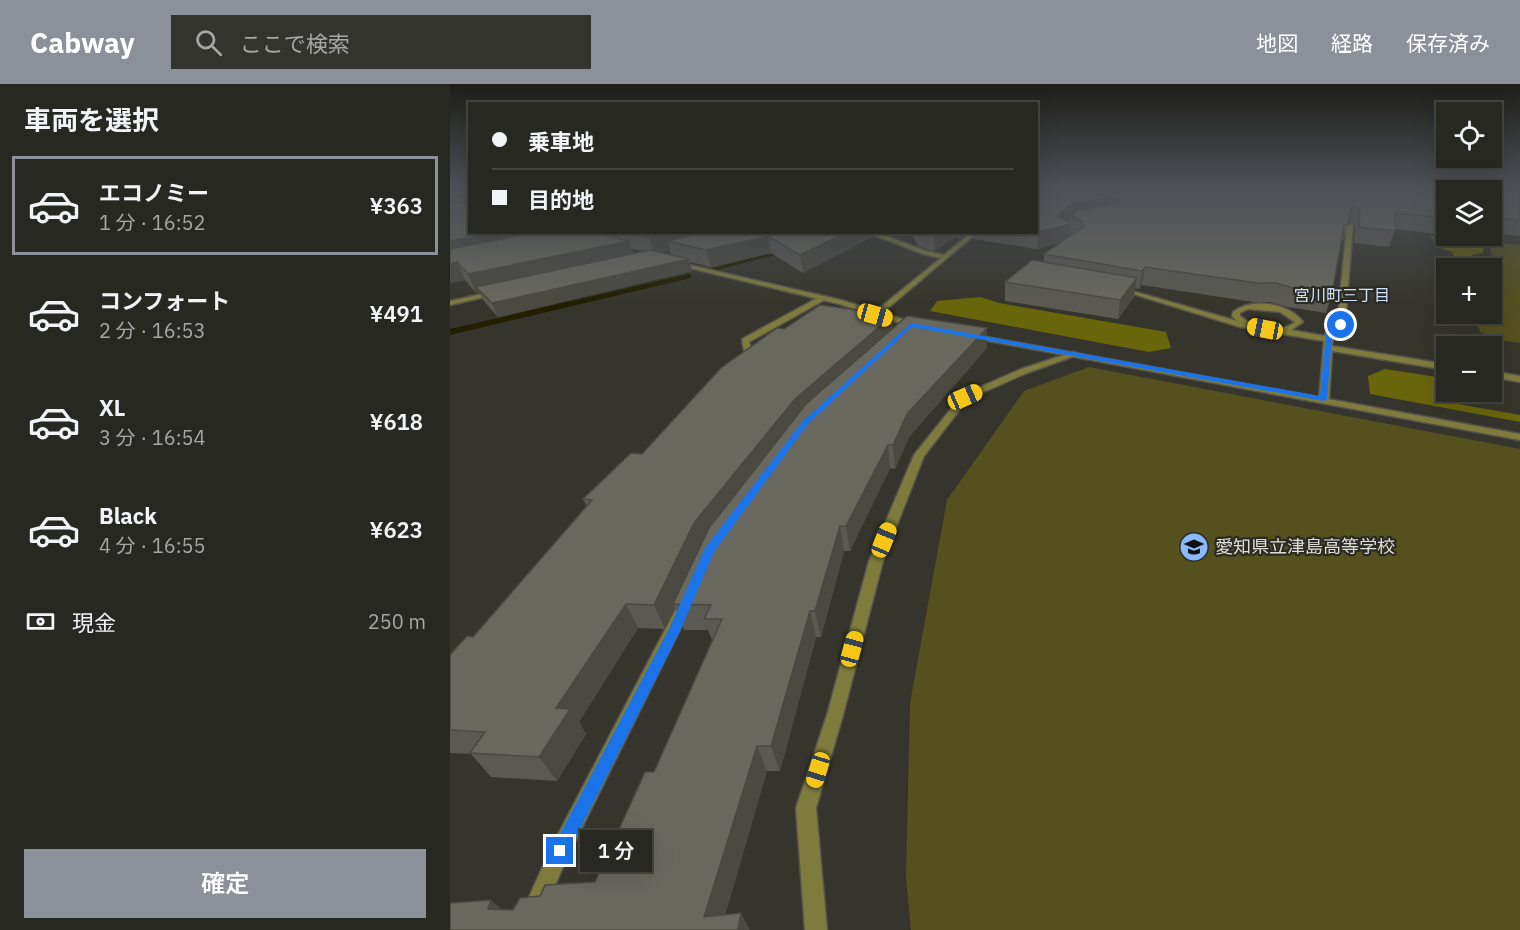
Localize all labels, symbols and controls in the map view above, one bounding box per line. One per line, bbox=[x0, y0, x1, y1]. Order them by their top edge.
search box bbox=[171, 15, 591, 69]
text: Cabway bbox=[30, 24, 135, 61]
icon: search bbox=[192, 26, 225, 59]
text: ここで検索 bbox=[240, 29, 350, 58]
text: 地図 bbox=[1256, 29, 1298, 57]
text: 経路 bbox=[1331, 29, 1373, 57]
text: 保存済み bbox=[1406, 29, 1490, 57]
text: 車両を選択 bbox=[24, 102, 159, 137]
map controls bbox=[1436, 102, 1502, 402]
button: locate bbox=[1436, 102, 1502, 168]
text: 乗車地 bbox=[528, 127, 594, 156]
text: エコノミー bbox=[99, 178, 209, 207]
icon: car bbox=[27, 179, 81, 233]
button: layers bbox=[1436, 180, 1502, 246]
text: 目的地 bbox=[528, 185, 594, 214]
text: ¥363 bbox=[369, 191, 423, 220]
text: 1 分 · 16:52 bbox=[99, 209, 206, 236]
button: + bbox=[1436, 258, 1502, 324]
district label: 宮川町三丁目 bbox=[1294, 285, 1390, 305]
text: コンフォート bbox=[99, 286, 230, 315]
icon: car bbox=[27, 287, 81, 341]
text: ¥491 bbox=[369, 299, 423, 328]
car bbox=[855, 301, 895, 329]
route start bbox=[1327, 311, 1354, 338]
text: 2 分 · 16:53 bbox=[99, 317, 206, 344]
car bbox=[1246, 317, 1284, 341]
button: − bbox=[1436, 336, 1502, 402]
car bbox=[945, 381, 985, 413]
text: XL bbox=[99, 393, 125, 422]
icon: car bbox=[27, 395, 81, 449]
text: ¥618 bbox=[369, 407, 423, 436]
text: 3 分 · 16:54 bbox=[99, 424, 206, 451]
text: Black bbox=[99, 501, 157, 530]
icon: car bbox=[27, 503, 81, 557]
text: ¥623 bbox=[369, 515, 423, 544]
car bbox=[869, 520, 899, 560]
school or university icon: 愛知県立津島高等学校 bbox=[1178, 531, 1210, 563]
text: 4 分 · 16:55 bbox=[99, 532, 206, 559]
place label: 愛知県立津島高等学校 bbox=[1215, 535, 1395, 558]
icon: cash bbox=[24, 605, 57, 638]
text: 現金 bbox=[72, 608, 116, 637]
text: 250 m bbox=[368, 608, 426, 635]
car bbox=[839, 629, 865, 669]
car bbox=[804, 750, 832, 790]
callout: 1 分 bbox=[581, 830, 653, 872]
route end bbox=[546, 837, 573, 864]
text: 1 分 bbox=[598, 837, 634, 864]
button: 確定 bbox=[24, 849, 426, 918]

